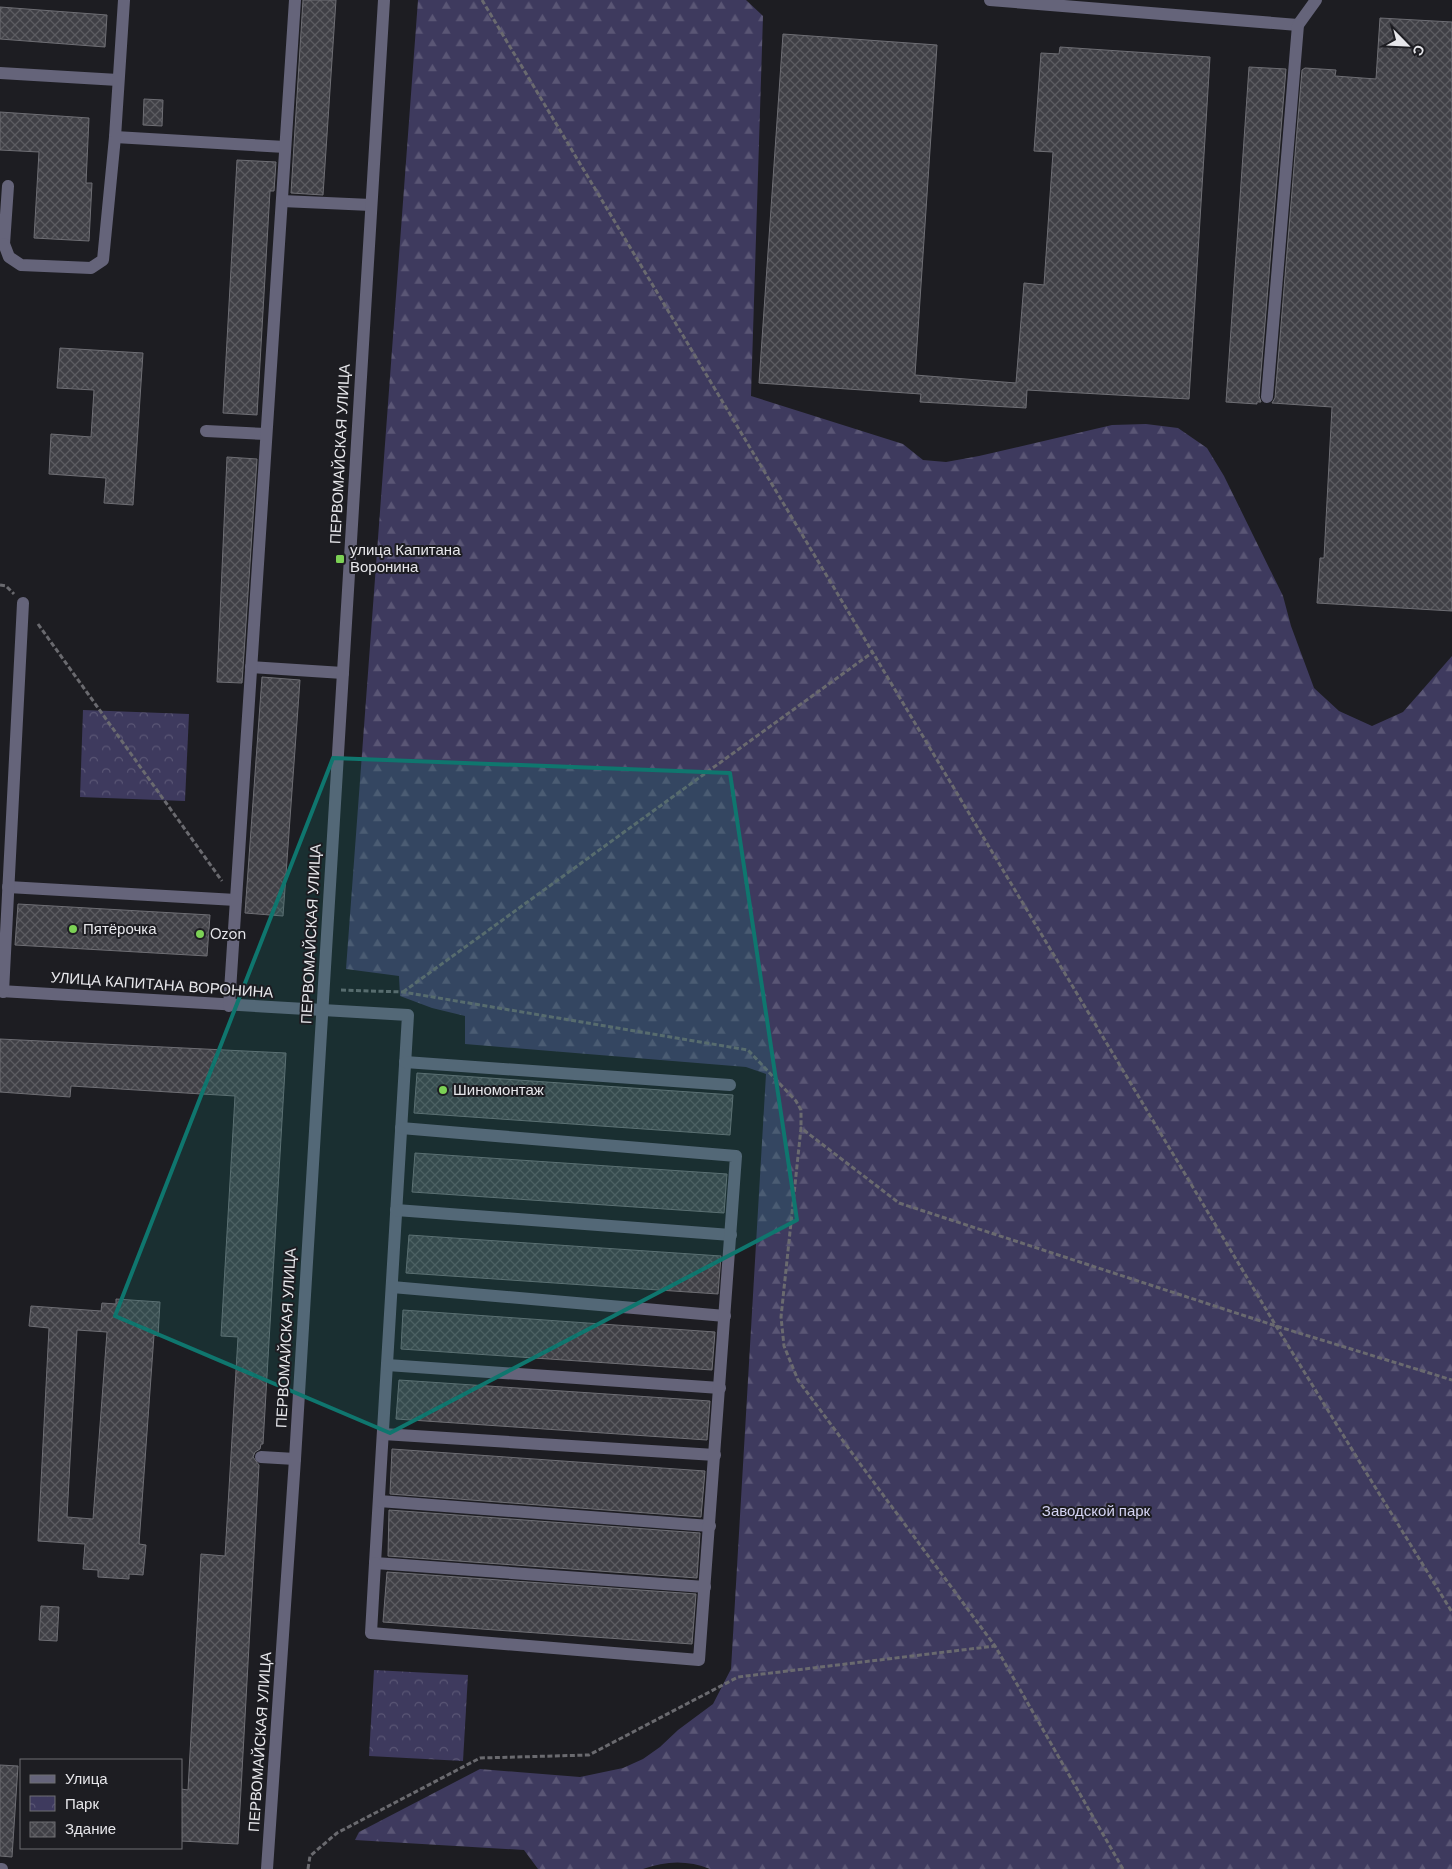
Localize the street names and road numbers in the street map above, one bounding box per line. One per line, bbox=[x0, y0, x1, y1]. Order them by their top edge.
street label: ПЕРВОМАЙСКАЯ УЛИЦА bbox=[325, 363, 355, 545]
street label: ПЕРВОМАЙСКАЯ УЛИЦА bbox=[296, 843, 326, 1025]
street label: УЛИЦА КАПИТАНА ВОРОНИНА bbox=[50, 967, 274, 1003]
street label: ПЕРВОМАЙСКАЯ УЛИЦА bbox=[271, 1247, 301, 1429]
street label: ПЕРВОМАЙСКАЯ УЛИЦА bbox=[244, 1651, 276, 1833]

